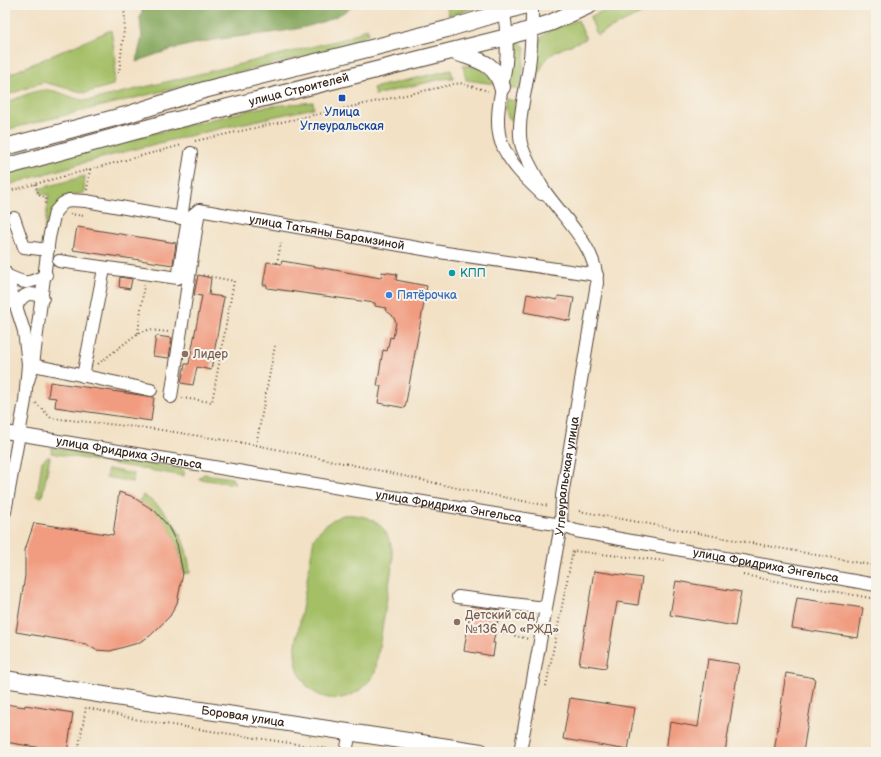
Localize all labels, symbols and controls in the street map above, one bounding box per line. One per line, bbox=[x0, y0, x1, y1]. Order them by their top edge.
street label: улица Строителей bbox=[247, 70, 351, 109]
marker: Улица Углеуральская bbox=[337, 93, 347, 103]
place label: Улица Углеуральская bbox=[300, 105, 384, 134]
street label: улица Татьяны Барамзиной bbox=[248, 211, 406, 253]
place label: КПП bbox=[460, 266, 486, 281]
marker: КПП bbox=[447, 268, 457, 278]
place label: Пятёрочка bbox=[397, 288, 457, 303]
marker: Пятёрочка bbox=[384, 290, 394, 300]
place label: Лидер bbox=[192, 347, 228, 362]
marker: Лидер bbox=[180, 349, 190, 359]
street label: Углеуральская улица bbox=[552, 415, 582, 537]
street label: улица Фридриха Энгельса bbox=[55, 433, 203, 472]
street label: улица Фридриха Энгельса bbox=[375, 487, 523, 526]
street label: улица Фридриха Энгельса bbox=[692, 545, 840, 586]
place label: Детский сад №136 АО «РЖД» bbox=[465, 608, 560, 637]
marker: Детский сад №136 АО «РЖД» bbox=[452, 617, 462, 627]
street label: Боровая улица bbox=[200, 703, 286, 730]

